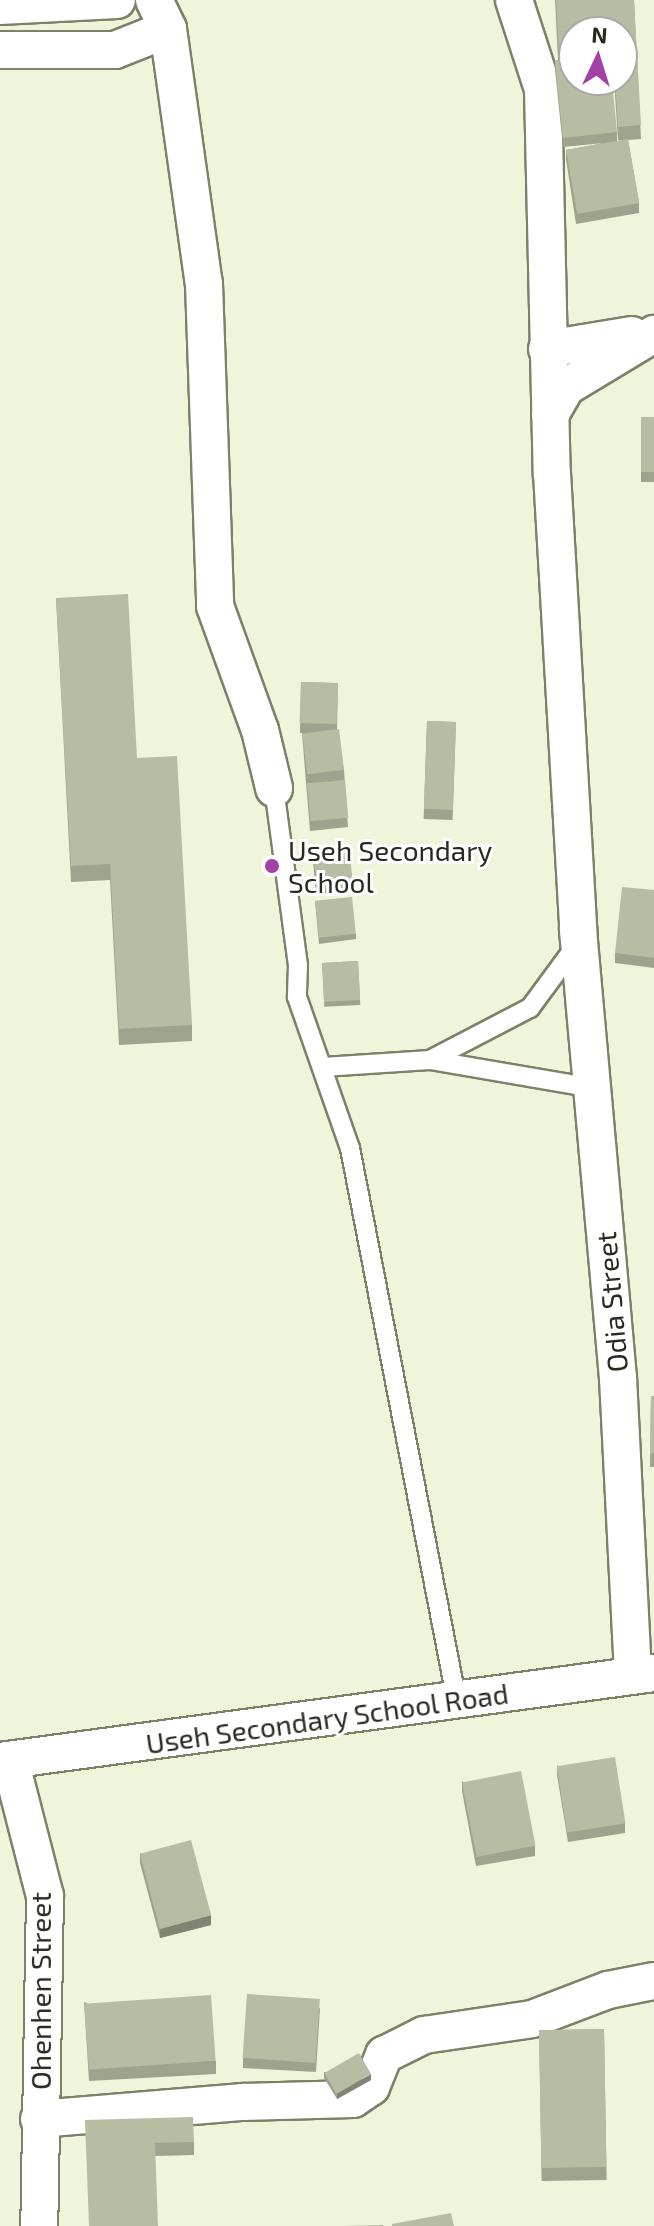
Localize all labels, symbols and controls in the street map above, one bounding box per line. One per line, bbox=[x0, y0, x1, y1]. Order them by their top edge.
north arrow bbox=[558, 16, 638, 96]
text: N bbox=[591, 21, 608, 48]
place label: Useh Secondary School bbox=[288, 833, 492, 899]
marker: Useh Secondary School bbox=[263, 857, 281, 875]
street label: Odia Street bbox=[588, 1230, 634, 1374]
street label: Useh Secondary School Road bbox=[143, 1676, 511, 1760]
street label: Ohenhen Street bbox=[23, 1892, 57, 2090]

